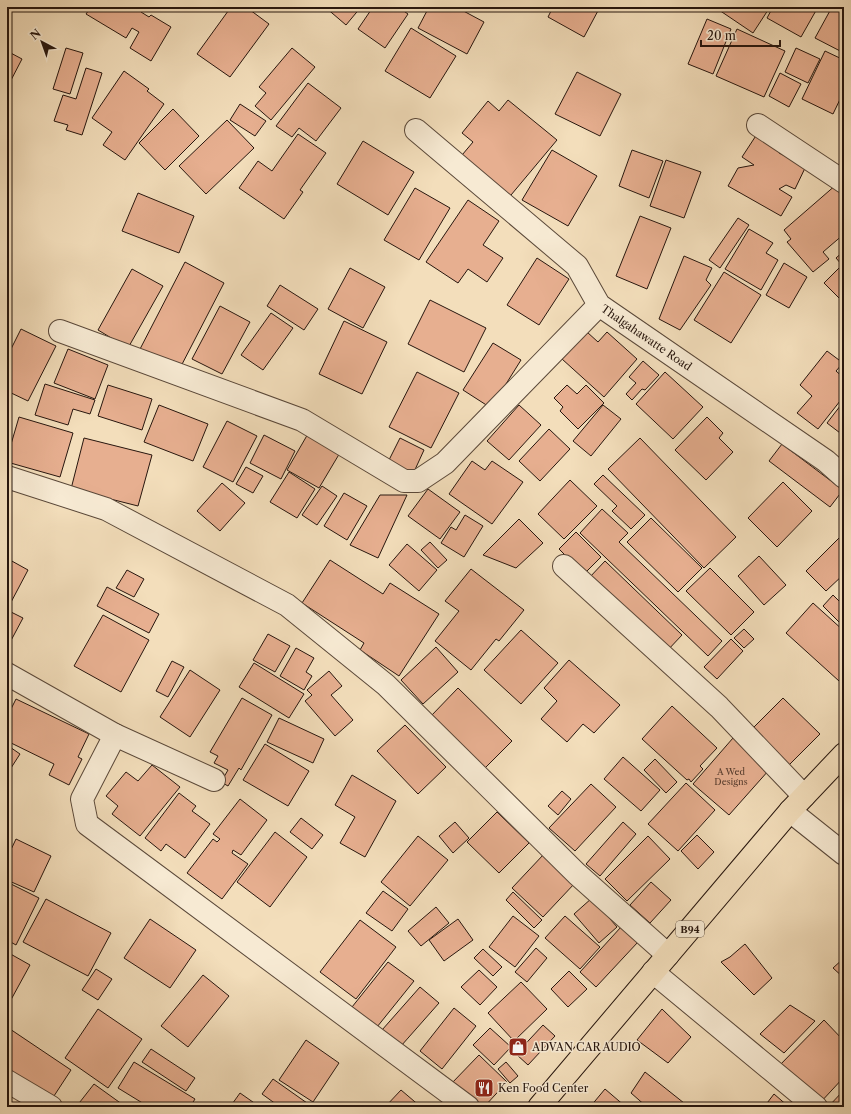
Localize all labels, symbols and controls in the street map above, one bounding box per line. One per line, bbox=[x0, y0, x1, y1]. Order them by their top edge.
north arrow bbox=[22, 22, 62, 62]
scale bar bbox=[701, 22, 780, 48]
text: N bbox=[27, 26, 44, 43]
text: 20 m bbox=[707, 28, 736, 43]
street label: Thalgahawatte Road bbox=[598, 301, 695, 374]
house number: A Wed Designs bbox=[714, 766, 748, 787]
road number: B94 bbox=[676, 921, 704, 937]
shop icon: ADVAN CAR AUDIO bbox=[507, 1036, 529, 1058]
place label: ADVAN CAR AUDIO bbox=[531, 1040, 641, 1054]
restaurant icon: Ken Food Center bbox=[473, 1077, 495, 1099]
place label: Ken Food Center bbox=[498, 1081, 589, 1095]

